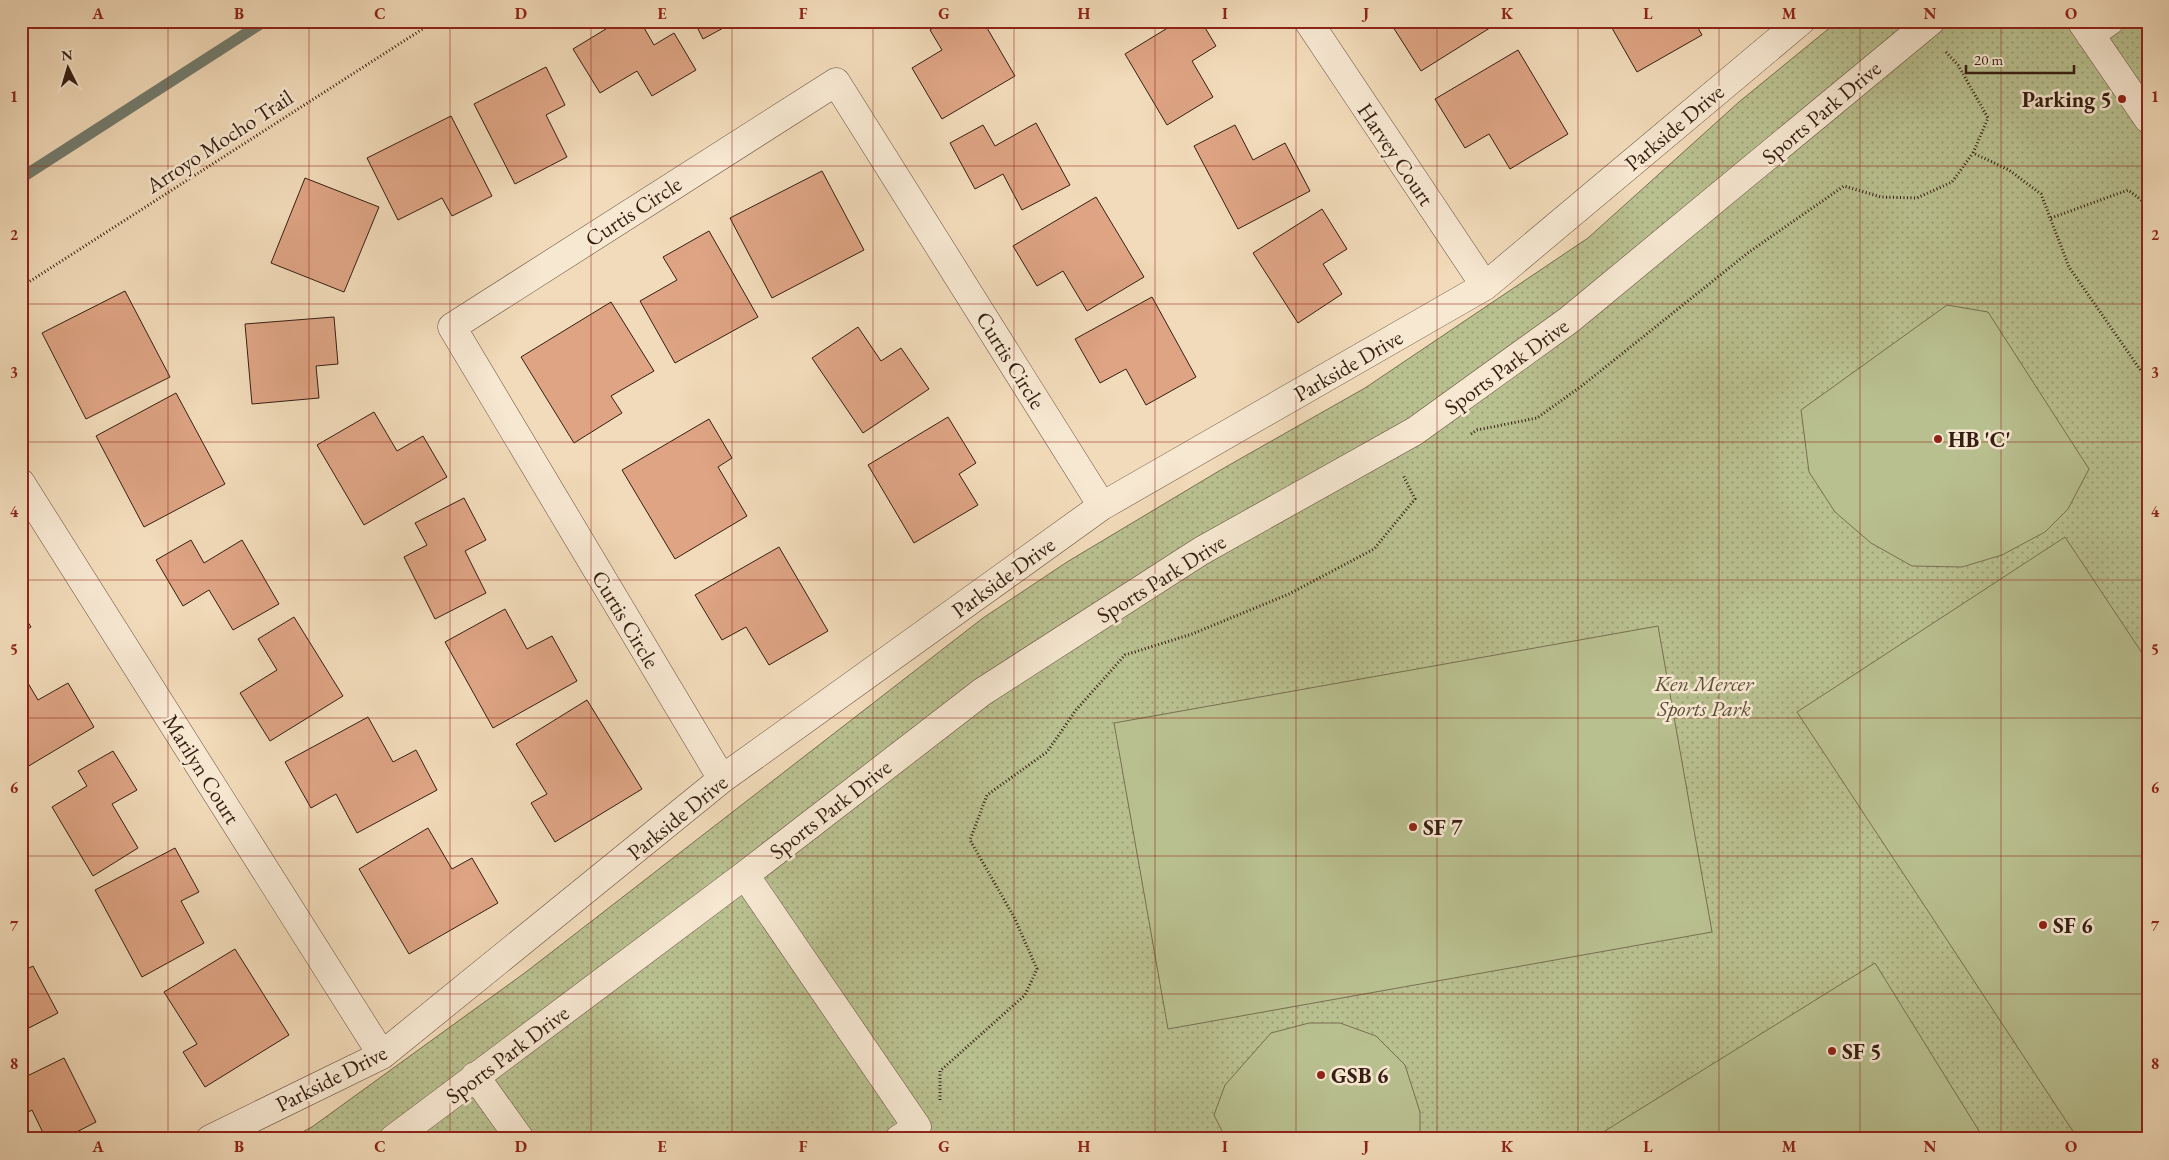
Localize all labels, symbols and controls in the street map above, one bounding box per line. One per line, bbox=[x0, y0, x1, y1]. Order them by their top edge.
text: A bbox=[91, 3, 104, 24]
text: B bbox=[234, 3, 244, 24]
text: C bbox=[374, 3, 386, 24]
text: D bbox=[515, 3, 527, 24]
text: E bbox=[657, 3, 667, 24]
text: F bbox=[799, 3, 808, 24]
text: G bbox=[938, 3, 950, 24]
text: H bbox=[1078, 3, 1091, 24]
text: I bbox=[1222, 3, 1228, 24]
text: J bbox=[1361, 3, 1369, 24]
text: K bbox=[1501, 3, 1514, 24]
text: L bbox=[1643, 3, 1653, 24]
text: M bbox=[1782, 3, 1797, 24]
text: N bbox=[1924, 3, 1937, 24]
text: O bbox=[2065, 3, 2077, 24]
north arrow bbox=[42, 42, 92, 92]
scale bar bbox=[1966, 42, 2074, 74]
text: N bbox=[60, 46, 74, 65]
text: 20 m bbox=[1974, 50, 2003, 69]
street label: Sports Park Drive bbox=[1756, 54, 1887, 171]
street label: Parkside Drive bbox=[1619, 77, 1730, 177]
street label: Arroyo Mocho Trail bbox=[139, 83, 298, 200]
place label: Parking 5 bbox=[2022, 85, 2112, 114]
text: 1 bbox=[10, 86, 18, 107]
text: 1 bbox=[2151, 86, 2159, 107]
marker: Parking 5 bbox=[2116, 93, 2128, 105]
street label: Harvey Court bbox=[1351, 97, 1441, 211]
street label: Curtis Circle bbox=[579, 169, 687, 253]
text: 2 bbox=[10, 224, 19, 245]
text: 2 bbox=[2151, 224, 2160, 245]
street label: Curtis Circle bbox=[969, 306, 1052, 415]
street label: Sports Park Drive bbox=[1438, 311, 1575, 421]
street label: Parkside Drive bbox=[1289, 322, 1408, 408]
text: 3 bbox=[10, 362, 18, 383]
text: 3 bbox=[2151, 362, 2159, 383]
place label: HB 'C' bbox=[1948, 425, 2011, 454]
marker: HB 'C' bbox=[1932, 433, 1944, 445]
text: 4 bbox=[10, 501, 19, 522]
text: 4 bbox=[2151, 501, 2160, 522]
street label: Sports Park Drive bbox=[1091, 527, 1232, 630]
street label: Parkside Drive bbox=[946, 530, 1061, 625]
street label: Curtis Circle bbox=[585, 565, 666, 674]
text: 5 bbox=[10, 639, 18, 660]
text: 5 bbox=[2151, 639, 2159, 660]
park label: Ken Mercer Sports Park bbox=[1654, 669, 1755, 723]
street label: Marilyn Court bbox=[156, 709, 247, 830]
street label: Sports Park Drive bbox=[763, 752, 898, 866]
street label: Parkside Drive bbox=[621, 768, 734, 867]
text: 6 bbox=[10, 777, 19, 798]
text: 6 bbox=[2151, 777, 2160, 798]
place label: SF 7 bbox=[1423, 813, 1463, 842]
marker: SF 7 bbox=[1407, 821, 1419, 833]
place label: SF 6 bbox=[2053, 911, 2093, 940]
text: 7 bbox=[10, 915, 19, 936]
text: 7 bbox=[2151, 915, 2160, 936]
marker: SF 6 bbox=[2037, 919, 2049, 931]
street label: Sports Park Drive bbox=[440, 998, 575, 1110]
place label: SF 5 bbox=[1842, 1037, 1882, 1066]
street label: Parkside Drive bbox=[271, 1038, 392, 1119]
marker: SF 5 bbox=[1826, 1045, 1838, 1057]
text: 8 bbox=[10, 1053, 18, 1074]
text: 8 bbox=[2151, 1053, 2159, 1074]
place label: GSB 6 bbox=[1331, 1061, 1389, 1090]
marker: GSB 6 bbox=[1315, 1069, 1327, 1081]
text: A bbox=[91, 1136, 104, 1157]
text: B bbox=[234, 1136, 244, 1157]
text: C bbox=[374, 1136, 386, 1157]
text: D bbox=[515, 1136, 527, 1157]
text: E bbox=[657, 1136, 667, 1157]
text: F bbox=[799, 1136, 808, 1157]
text: G bbox=[938, 1136, 950, 1157]
text: H bbox=[1078, 1136, 1091, 1157]
text: I bbox=[1222, 1136, 1228, 1157]
text: J bbox=[1361, 1136, 1369, 1157]
text: K bbox=[1501, 1136, 1514, 1157]
text: L bbox=[1643, 1136, 1653, 1157]
text: M bbox=[1782, 1136, 1797, 1157]
text: N bbox=[1924, 1136, 1937, 1157]
text: O bbox=[2065, 1136, 2077, 1157]

